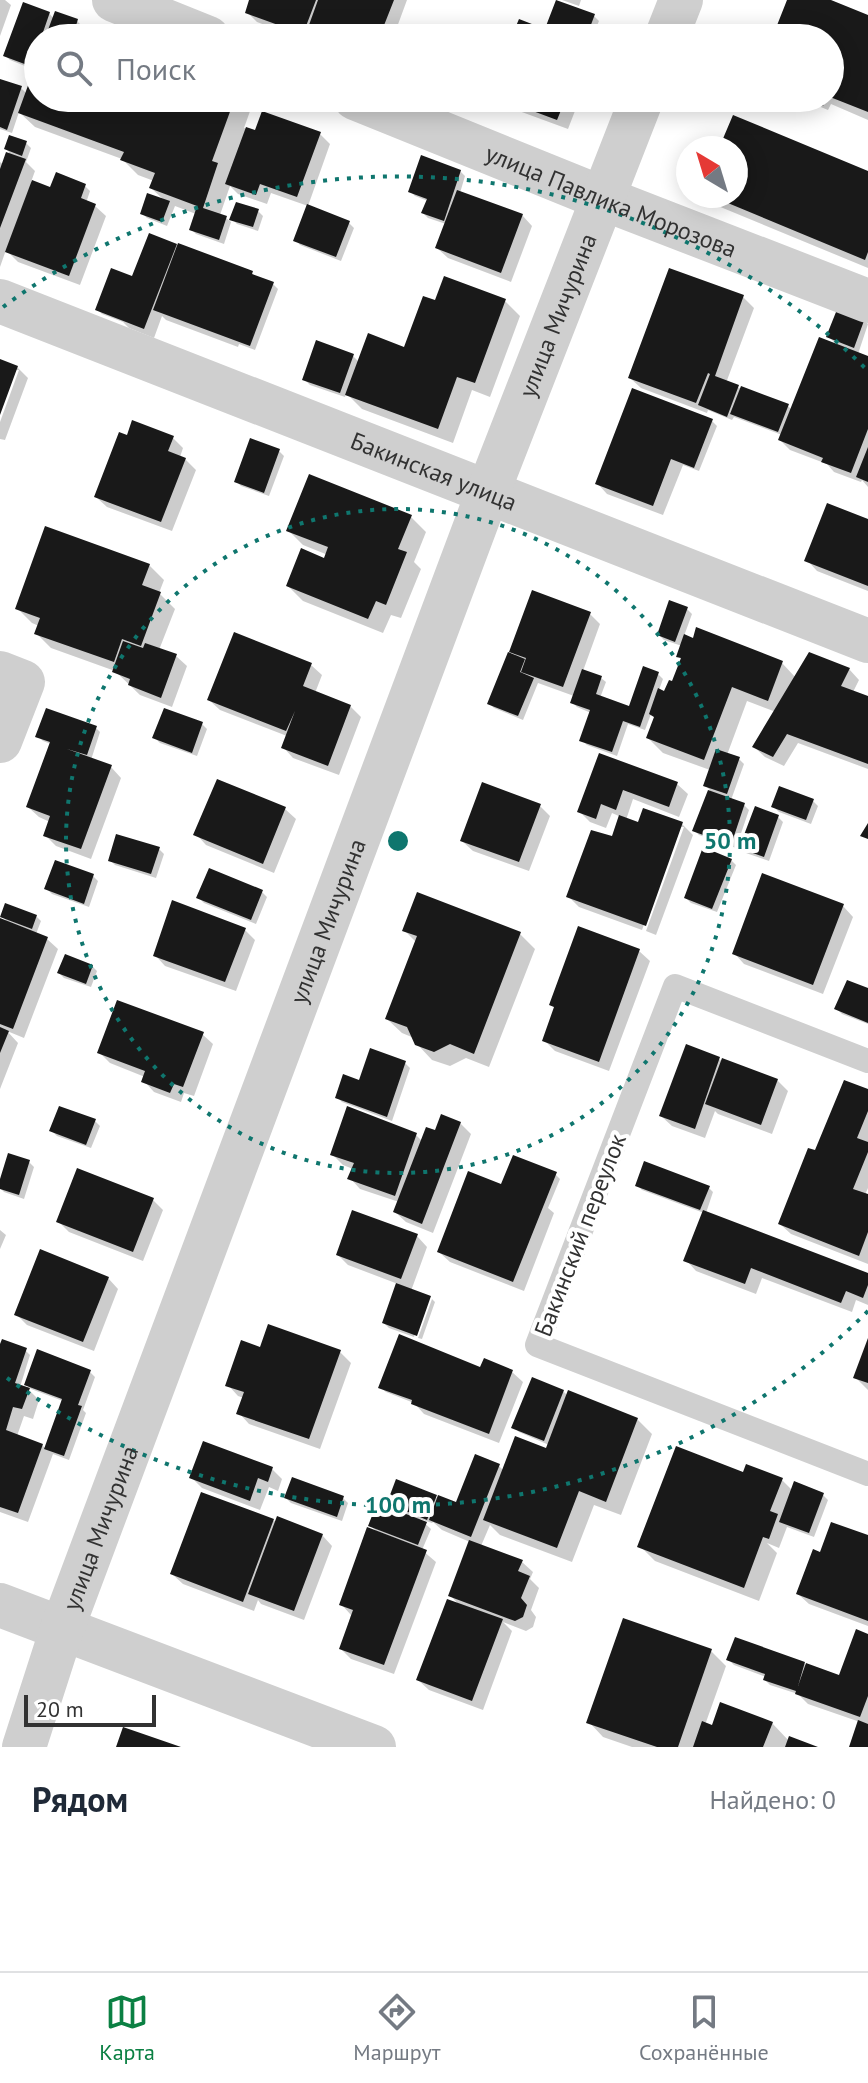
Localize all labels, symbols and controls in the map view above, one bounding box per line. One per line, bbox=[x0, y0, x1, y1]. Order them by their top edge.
search box bbox=[24, 24, 844, 112]
icon: search bbox=[52, 46, 96, 90]
text: Поиск bbox=[116, 49, 196, 88]
north arrow bbox=[676, 136, 748, 208]
street label: улица Павлика Морозова bbox=[481, 137, 741, 264]
street label: улица Мичурина bbox=[511, 229, 603, 402]
street label: Бакинская улица bbox=[346, 424, 521, 517]
text: 50 m bbox=[704, 825, 756, 856]
centre of rings bbox=[384, 827, 412, 855]
street label: улица Мичурина bbox=[282, 834, 372, 1008]
street label: Бакинский переулок bbox=[527, 1129, 633, 1341]
street label: улица Мичурина bbox=[55, 1441, 145, 1615]
text: 100 m bbox=[365, 1489, 431, 1520]
scale bar bbox=[24, 1691, 156, 1727]
text: 20 m bbox=[36, 1695, 84, 1723]
text: Рядом bbox=[32, 1777, 128, 1821]
text: Найдено: 0 bbox=[709, 1783, 836, 1816]
tab: Карта bbox=[99, 1990, 155, 2066]
tab: Маршрут bbox=[353, 1990, 440, 2066]
tab: Сохранённые bbox=[639, 1990, 769, 2066]

